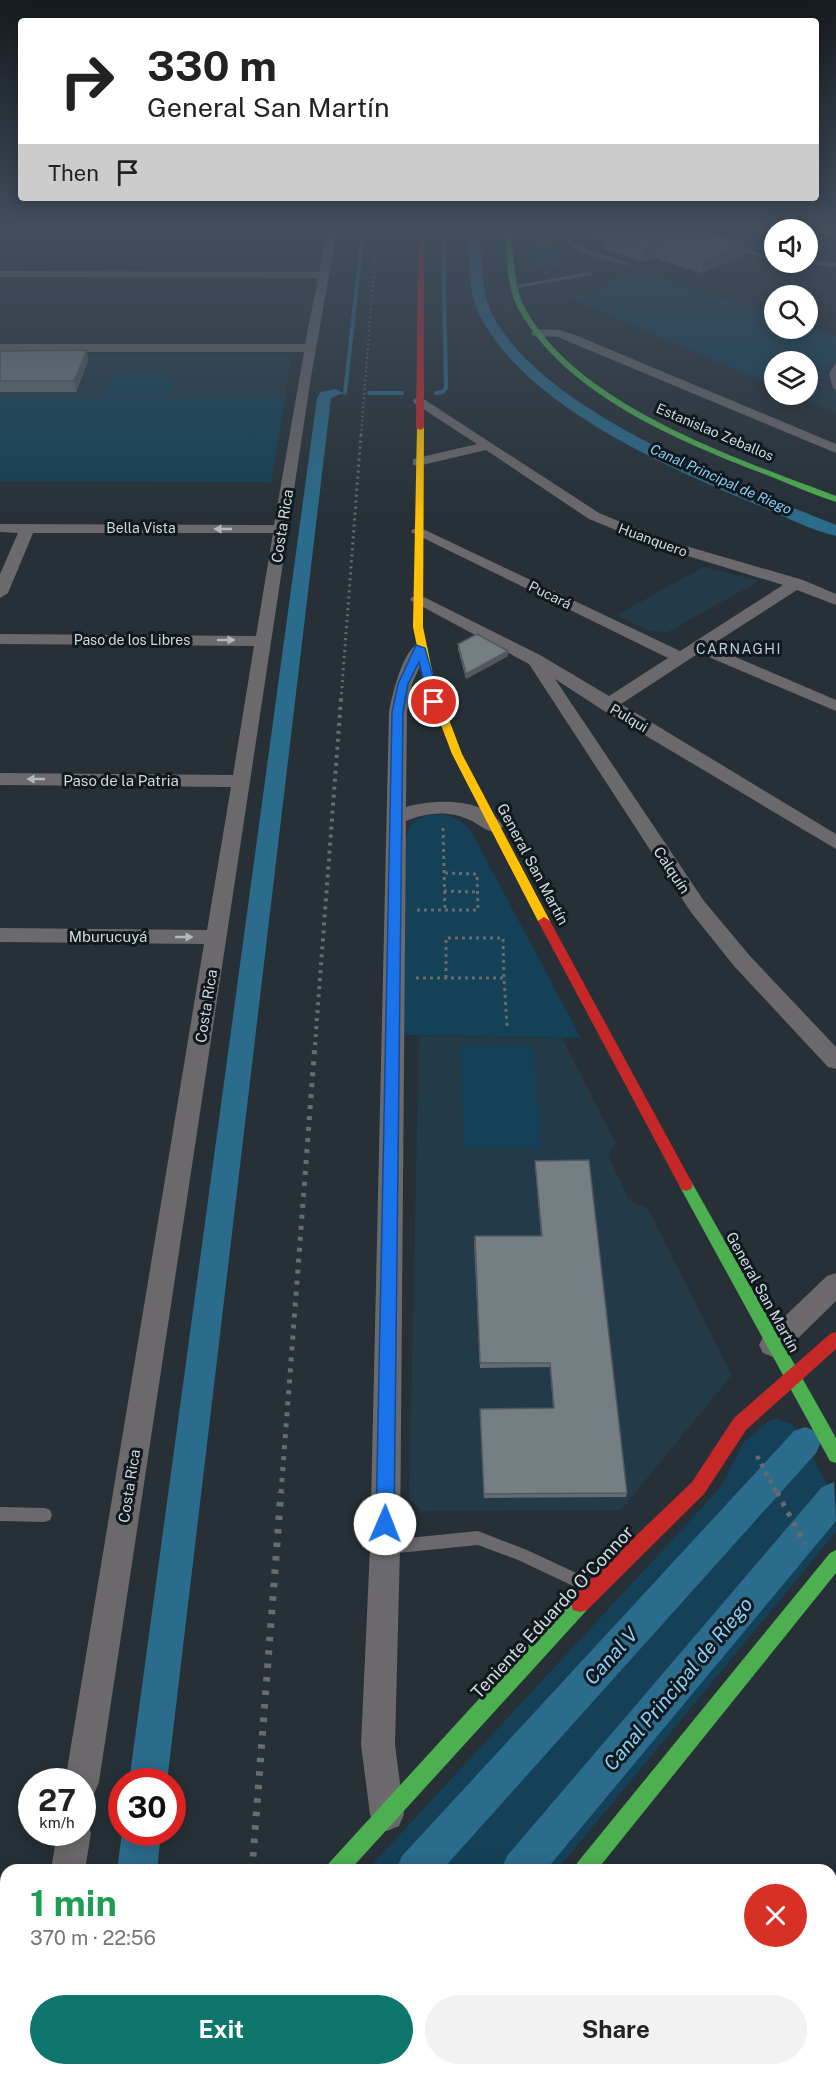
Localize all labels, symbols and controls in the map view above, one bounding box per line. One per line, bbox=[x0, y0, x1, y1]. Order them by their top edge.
text: 330 m bbox=[147, 41, 277, 90]
icon: right bbox=[48, 42, 126, 120]
text: General San Martín bbox=[147, 91, 389, 123]
icon: arrive bbox=[111, 156, 144, 189]
text: Then bbox=[48, 160, 99, 186]
map controls bbox=[764, 219, 818, 405]
button: sound bbox=[764, 219, 818, 273]
button: search bbox=[764, 285, 818, 339]
button: layers bbox=[764, 351, 818, 405]
street label: Estanislao Zeballos bbox=[654, 400, 776, 464]
water label: Canal Principal de Riego bbox=[648, 441, 795, 518]
street label: Costa Rica bbox=[268, 488, 296, 564]
street label: Bella Vista bbox=[106, 520, 176, 536]
street label: Huanquero bbox=[616, 520, 690, 560]
one-way arrow bbox=[213, 524, 232, 534]
street label: Pucará bbox=[526, 578, 574, 612]
street label: Paso de los Libres bbox=[74, 632, 190, 648]
one-way arrow bbox=[217, 635, 236, 645]
district label: CARNAGHI bbox=[696, 641, 782, 657]
pin bbox=[408, 676, 459, 727]
icon: arrive bbox=[417, 685, 450, 718]
street label: Pulqui bbox=[607, 701, 651, 735]
street label: Paso de la Patria bbox=[63, 772, 179, 789]
one-way arrow bbox=[26, 775, 45, 784]
street label: General San Martín bbox=[494, 801, 572, 927]
street label: Calquín bbox=[650, 843, 694, 897]
street label: Mburucuyá bbox=[69, 928, 147, 945]
one-way arrow bbox=[175, 932, 194, 942]
street label: Costa Rica bbox=[192, 968, 220, 1044]
street label: General San Martín bbox=[723, 1229, 803, 1355]
street label: Costa Rica bbox=[115, 1448, 143, 1524]
position arrow bbox=[353, 1492, 417, 1556]
street label: Teniente Eduardo O'Connor bbox=[466, 1521, 638, 1703]
water label: Canal Principal de Riego bbox=[599, 1592, 758, 1775]
water label: Canal V bbox=[579, 1622, 644, 1690]
speed limit sign: 30 bbox=[108, 1768, 186, 1846]
text: 27 bbox=[38, 1782, 76, 1818]
text: km/h bbox=[39, 1814, 75, 1831]
text: 1 min bbox=[30, 1882, 117, 1924]
button: close bbox=[744, 1884, 807, 1947]
text: 370 m · 22:56 bbox=[30, 1926, 156, 1950]
button: Exit bbox=[30, 1995, 413, 2064]
button: Share bbox=[425, 1995, 807, 2064]

